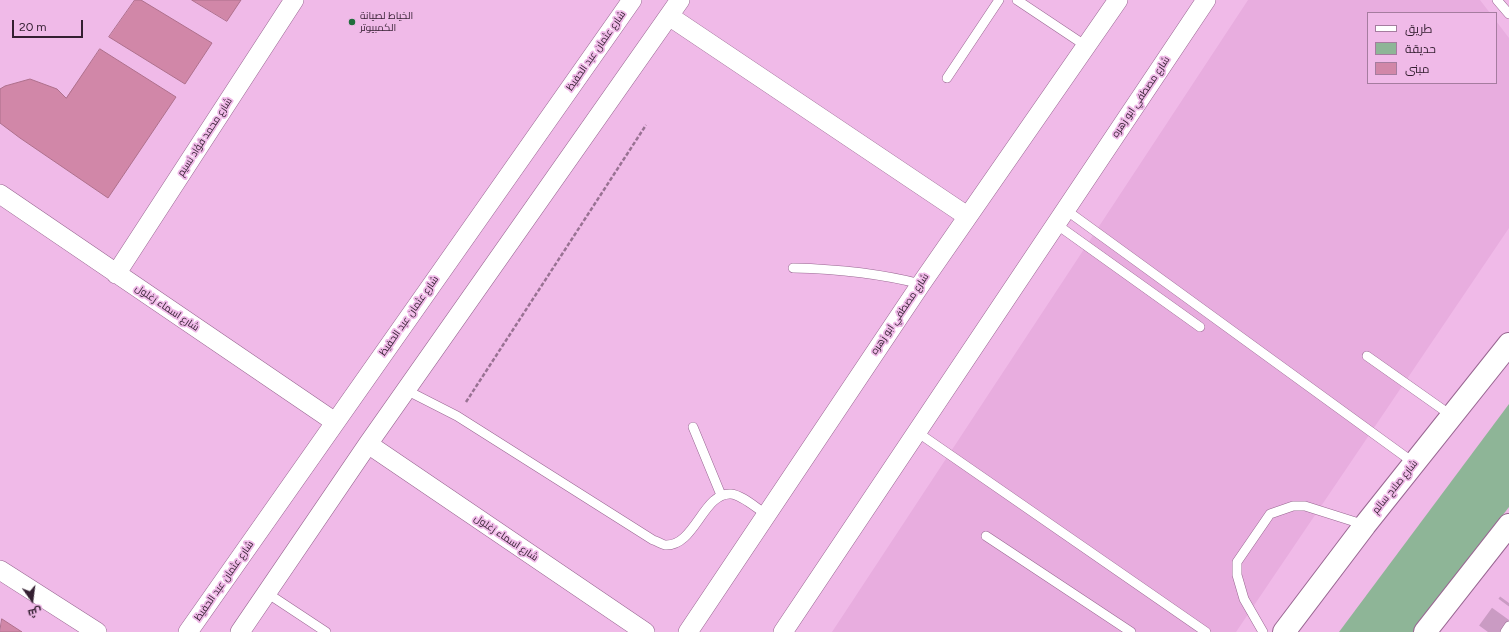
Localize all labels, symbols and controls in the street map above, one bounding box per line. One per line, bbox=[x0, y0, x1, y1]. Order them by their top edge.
street label: شارع عثمان عبد الحفيظ bbox=[564, 9, 628, 93]
place label: الخياط لصيانة الكمبيوتر bbox=[360, 10, 413, 34]
scale bar bbox=[14, 12, 85, 38]
legend bbox=[1367, 12, 1497, 84]
marker: الخياط لصيانة الكمبيوتر bbox=[347, 17, 357, 27]
text: 20 m bbox=[19, 20, 47, 34]
text: طريق bbox=[1405, 22, 1432, 36]
text: حديقة bbox=[1405, 42, 1436, 56]
street label: شارع مصطفي ابو زهره bbox=[1109, 54, 1173, 140]
text: مبنى bbox=[1405, 62, 1430, 76]
street label: شارع محمد فؤاد نسيم bbox=[175, 95, 235, 179]
street label: شارع مصطفي ابو زهره bbox=[868, 271, 932, 357]
street label: شارع عثمان عبد الحفيظ bbox=[377, 274, 441, 358]
street label: شارع اسماء زغلول bbox=[133, 282, 201, 334]
street label: شارع صلاح سالم bbox=[1370, 458, 1420, 516]
street label: شارع اسماء زغلول bbox=[472, 512, 540, 564]
street label: شارع عثمان عبد الحفيظ bbox=[192, 539, 256, 623]
north arrow bbox=[12, 580, 52, 620]
text: ش bbox=[27, 604, 43, 620]

